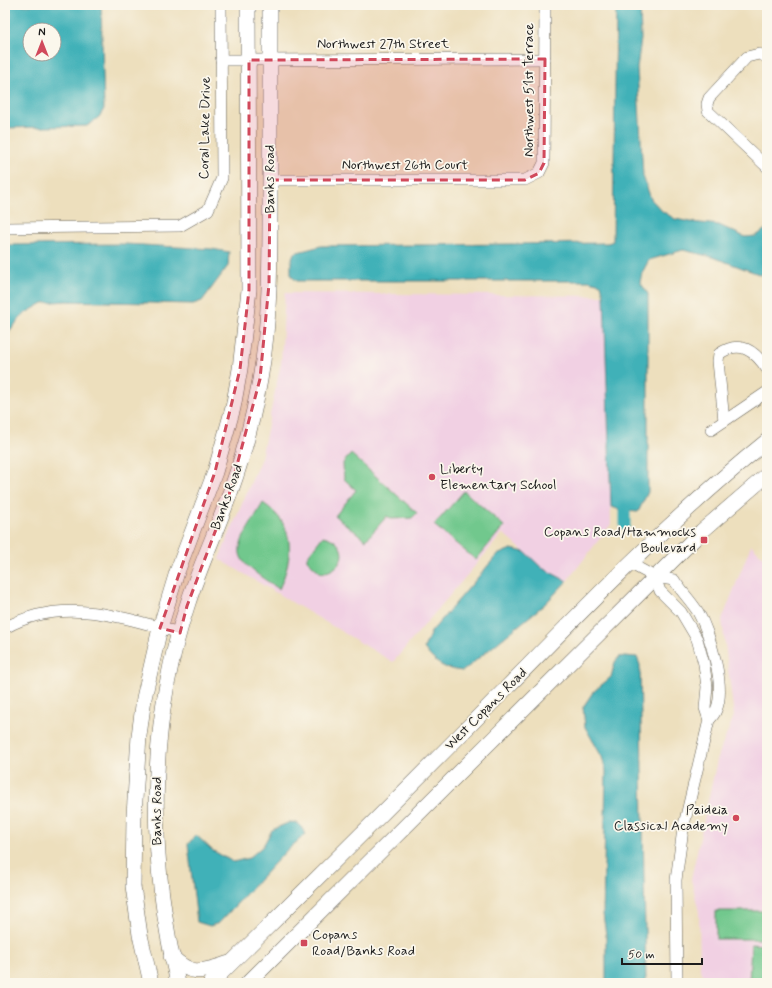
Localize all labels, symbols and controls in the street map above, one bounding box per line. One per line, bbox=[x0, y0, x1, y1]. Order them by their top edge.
north arrow bbox=[22, 22, 62, 62]
street label: Northwest 51st Terrace bbox=[520, 23, 538, 157]
text: N bbox=[38, 26, 46, 40]
street label: Northwest 27th Street bbox=[317, 35, 450, 53]
street label: Coral Lake Drive bbox=[195, 76, 215, 179]
street label: Banks Road bbox=[261, 145, 279, 213]
street label: Northwest 26th Court bbox=[342, 156, 469, 174]
place label: Liberty Elementary School bbox=[440, 460, 556, 494]
street label: Banks Road bbox=[207, 462, 247, 532]
marker: Liberty Elementary School bbox=[427, 472, 437, 482]
place label: Copans Road/Hammocks Boulevard bbox=[544, 523, 696, 557]
marker: Copans Road/Hammocks Boulevard bbox=[699, 535, 709, 545]
street label: West Copans Road bbox=[441, 664, 531, 754]
street label: Banks Road bbox=[148, 777, 166, 845]
place label: Paideia Classical Academy bbox=[614, 801, 728, 835]
marker: Paideia Classical Academy bbox=[731, 813, 741, 823]
place label: Copans Road/Banks Road bbox=[312, 926, 415, 960]
marker: Copans Road/Banks Road bbox=[299, 938, 309, 948]
scale bar bbox=[622, 940, 702, 966]
text: 50 m bbox=[628, 947, 655, 963]

